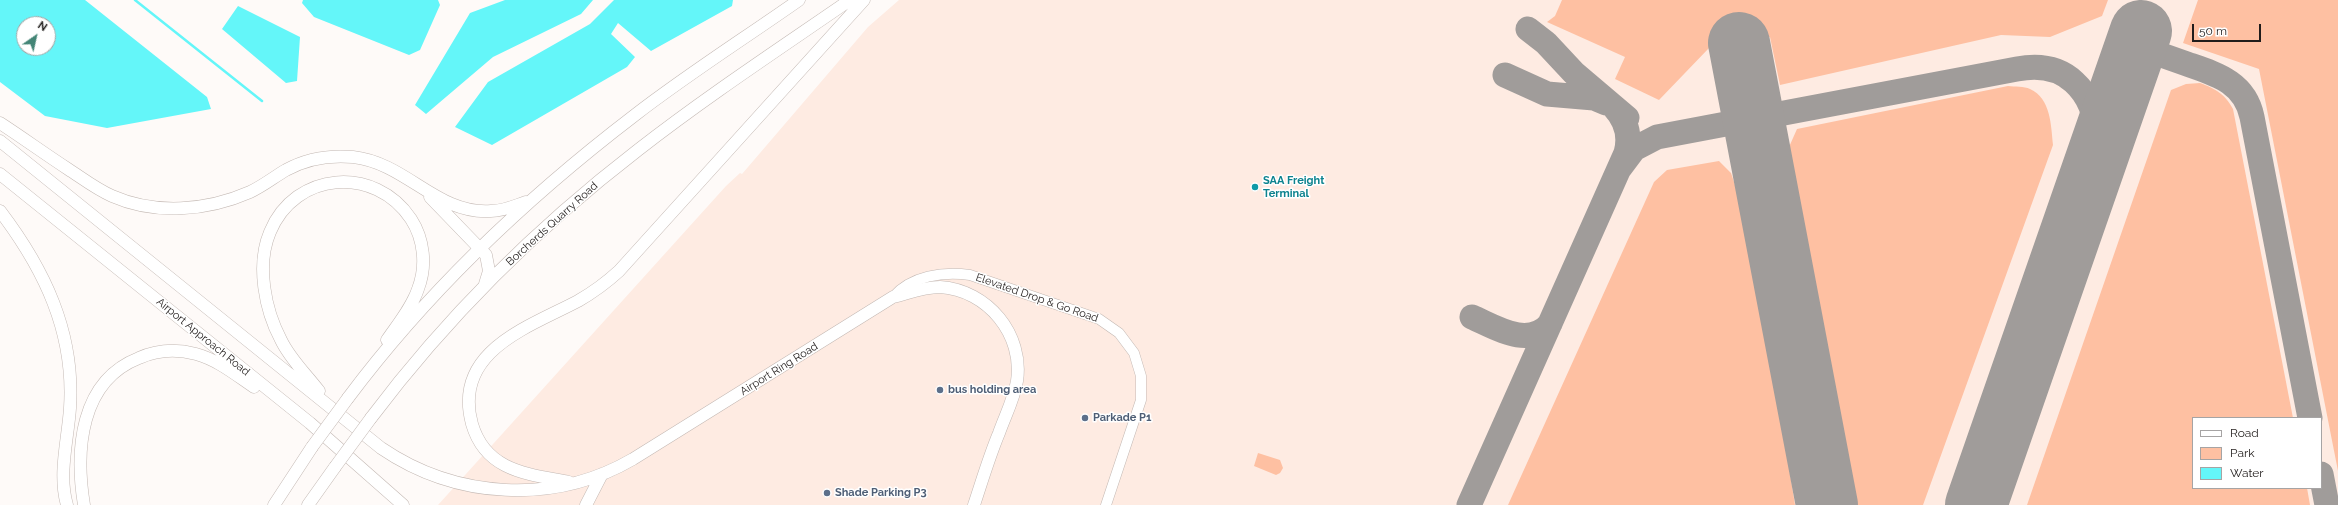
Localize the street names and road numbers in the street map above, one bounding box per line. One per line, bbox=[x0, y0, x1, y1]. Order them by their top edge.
street label: Borcherds Quarry Road bbox=[503, 179, 601, 269]
street label: Elevated Drop & Go Road bbox=[974, 271, 1100, 325]
street label: Airport Approach Road bbox=[154, 295, 252, 379]
street label: Airport Ring Road bbox=[738, 340, 820, 398]

